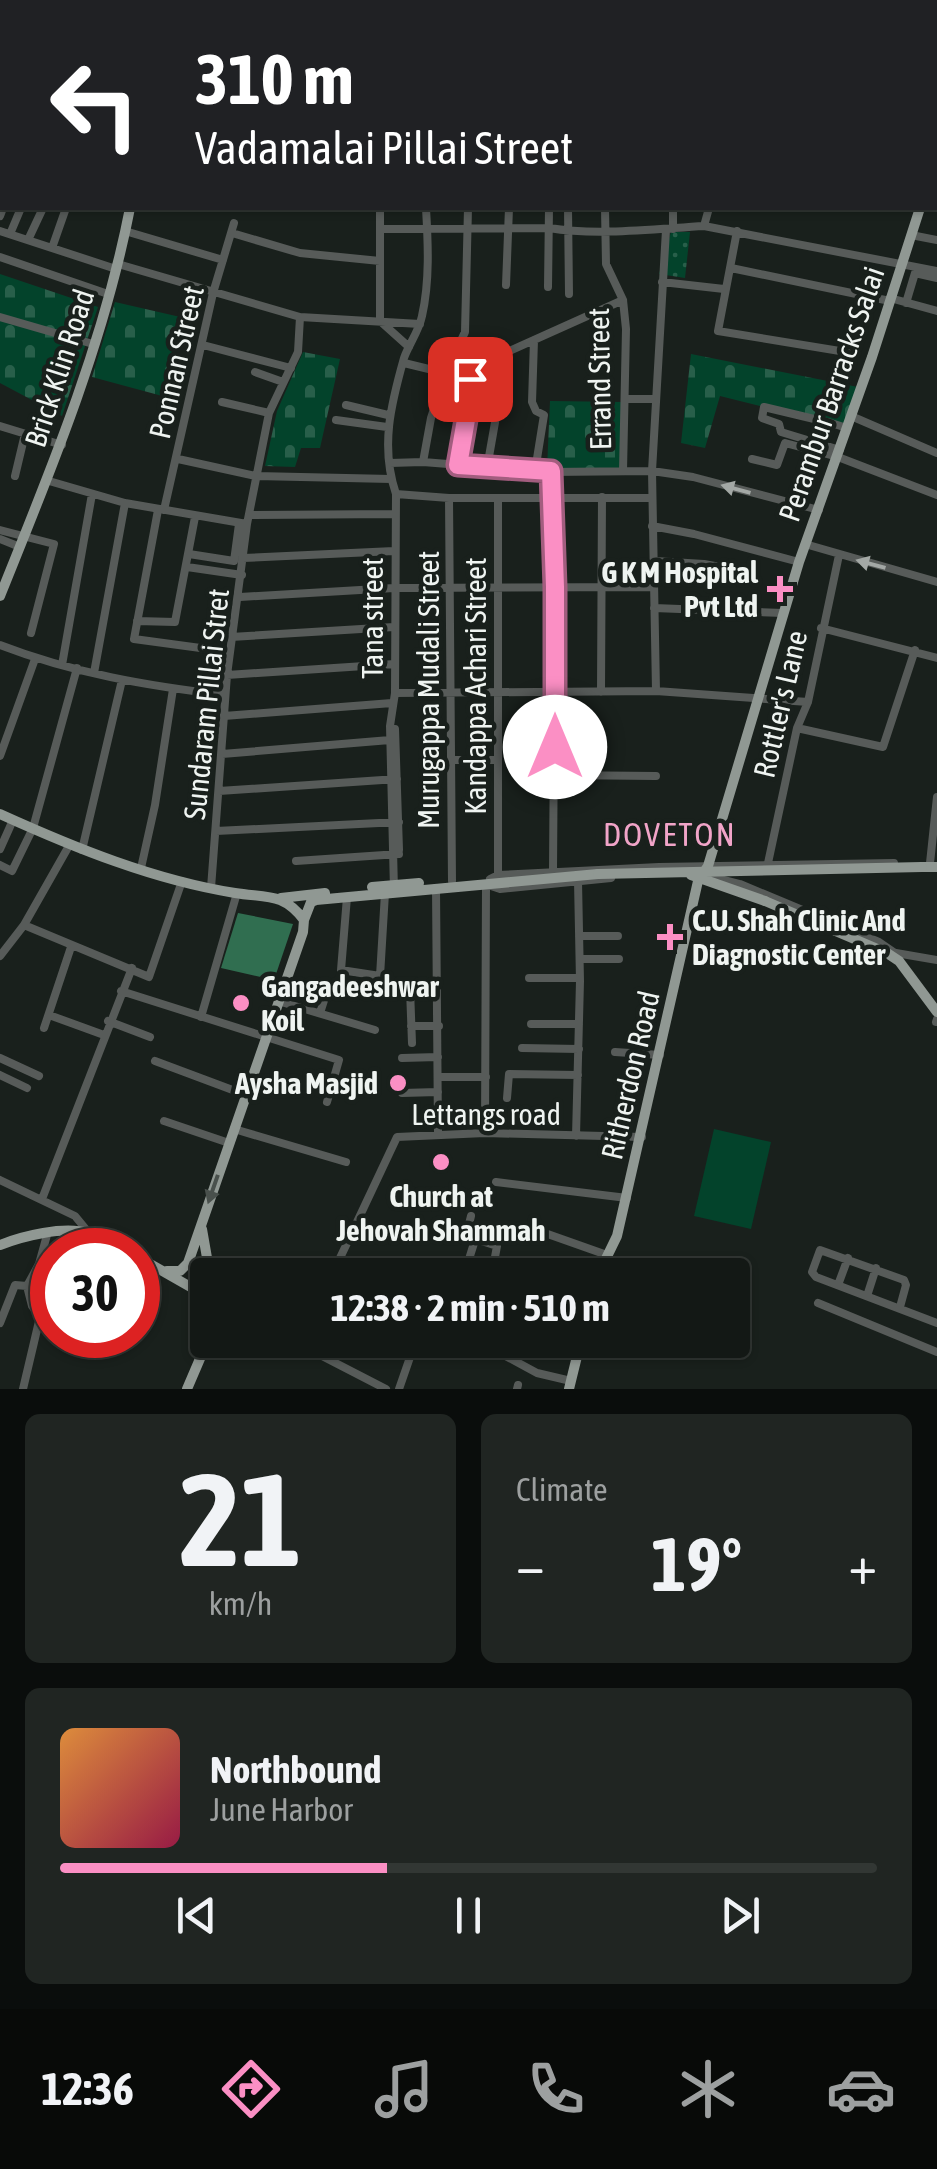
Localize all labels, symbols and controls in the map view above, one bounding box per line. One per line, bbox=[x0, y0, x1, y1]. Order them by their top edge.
text: 310 m bbox=[195, 39, 354, 119]
icon: left bbox=[30, 40, 160, 170]
text: Vadamalai Pillai Street bbox=[195, 122, 573, 174]
street label: Perambur Barracks Salai bbox=[771, 262, 891, 526]
street label: Ponnan Street bbox=[142, 282, 210, 442]
street label: Brick Klin Road bbox=[18, 285, 100, 451]
street label: Errand Street bbox=[581, 307, 617, 451]
pin bbox=[428, 337, 513, 422]
icon: arrive bbox=[443, 352, 498, 407]
one-way arrow bbox=[720, 480, 751, 496]
street label: Murugappa Mudali Street bbox=[411, 551, 445, 829]
place label: G K M Hospital Pvt Ltd bbox=[601, 555, 759, 623]
one-way arrow bbox=[855, 555, 886, 571]
street label: Tana street bbox=[355, 557, 389, 679]
street label: Kandappa Achari Street bbox=[458, 557, 492, 815]
marker: G K M Hospital Pvt Ltd bbox=[767, 576, 793, 602]
street label: Sundaram Pillai Stret bbox=[177, 587, 235, 821]
street label: Rottler's Lane bbox=[747, 627, 813, 781]
position arrow bbox=[503, 695, 607, 799]
district label: DOVETON bbox=[603, 816, 737, 853]
place label: C.U. Shah Clinic And Diagnostic Center bbox=[692, 903, 906, 971]
marker: C.U. Shah Clinic And Diagnostic Center bbox=[657, 924, 683, 950]
place label: Gangadeeshwar Koil bbox=[261, 969, 440, 1037]
street label: Ritherdon Road bbox=[594, 987, 666, 1163]
marker: Gangadeeshwar Koil bbox=[230, 992, 252, 1014]
place label: Aysha Masjid bbox=[234, 1066, 378, 1100]
marker: Aysha Masjid bbox=[387, 1072, 409, 1094]
street label: Lettangs road bbox=[411, 1097, 561, 1131]
marker: Church at Jehovah Shammah bbox=[430, 1151, 452, 1173]
one-way arrow bbox=[205, 1175, 220, 1205]
place label: Church at Jehovah Shammah bbox=[335, 1179, 546, 1247]
speed limit sign: 30 bbox=[30, 1228, 160, 1358]
text: 12:38 · 2 min · 510 m bbox=[330, 1286, 610, 1329]
text: 21 bbox=[179, 1445, 302, 1594]
text: Climate bbox=[516, 1471, 608, 1508]
text: 19° bbox=[651, 1521, 742, 1607]
text: − bbox=[516, 1533, 545, 1596]
text: + bbox=[848, 1533, 877, 1596]
text: km/h bbox=[209, 1585, 272, 1622]
text: Northbound bbox=[210, 1748, 381, 1791]
text: June Harbor bbox=[210, 1791, 353, 1828]
icon: previous bbox=[169, 1888, 224, 1943]
icon: pause bbox=[441, 1888, 496, 1943]
icon: next bbox=[713, 1888, 768, 1943]
icon: directions bbox=[216, 2054, 286, 2124]
icon: music bbox=[369, 2054, 439, 2124]
icon: phone bbox=[521, 2054, 591, 2124]
icon: climate bbox=[673, 2054, 743, 2124]
icon: car bbox=[826, 2054, 896, 2124]
text: 12:36 bbox=[41, 2063, 134, 2115]

